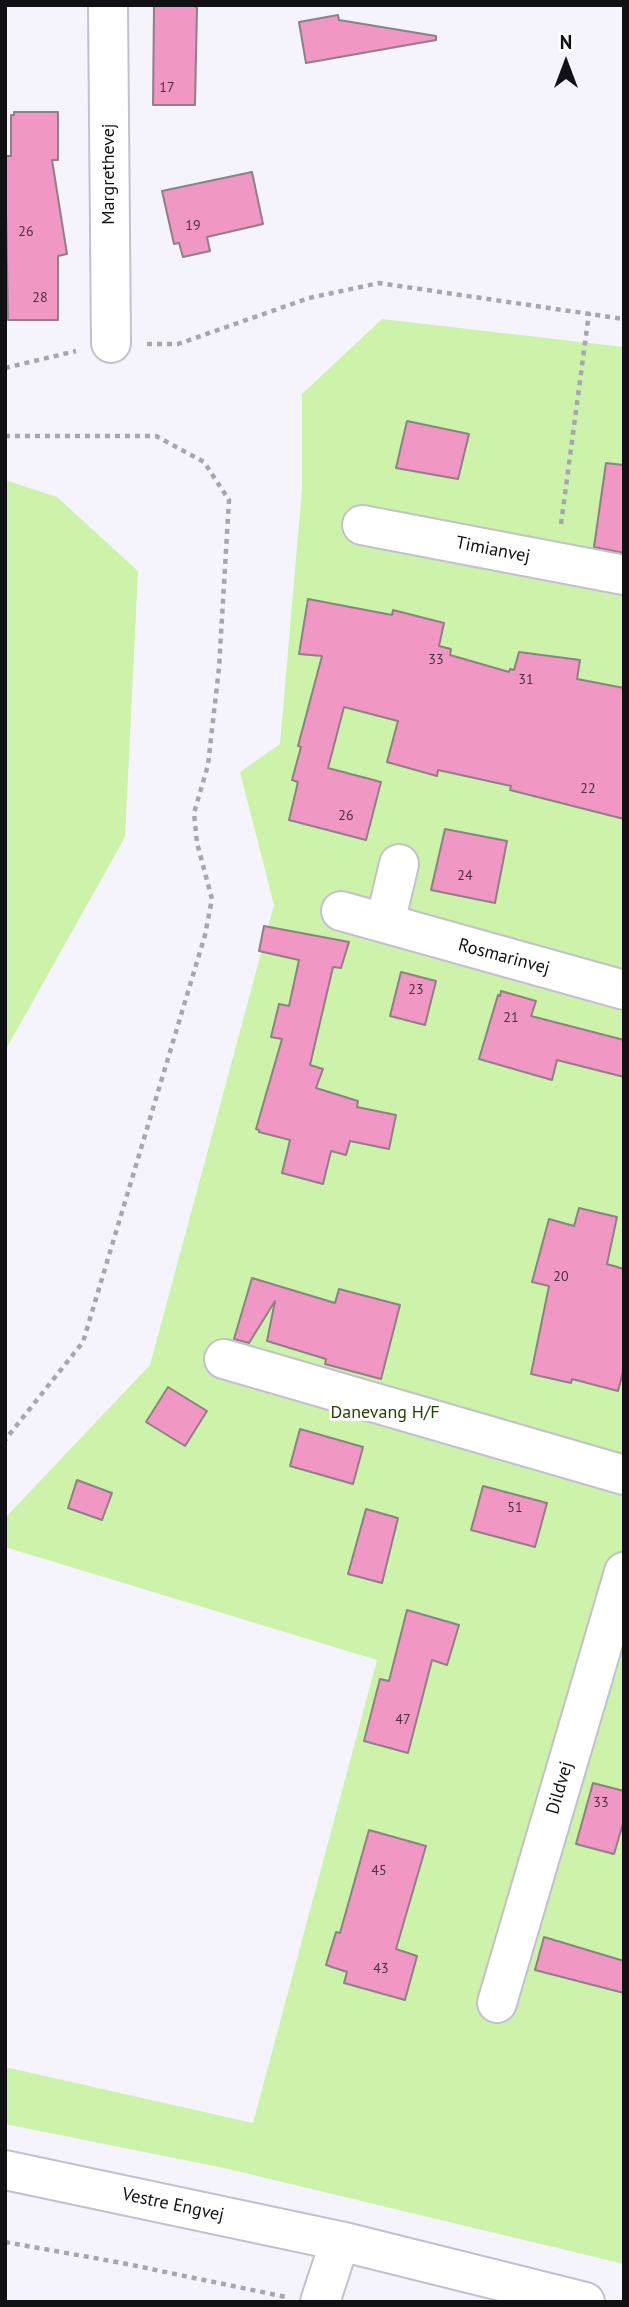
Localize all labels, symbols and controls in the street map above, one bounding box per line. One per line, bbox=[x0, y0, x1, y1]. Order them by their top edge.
north arrow bbox=[531, 28, 601, 98]
text: N bbox=[560, 30, 572, 54]
house number: 17 bbox=[159, 80, 175, 96]
street label: Margrethevej bbox=[98, 123, 120, 225]
house number: 19 bbox=[185, 218, 201, 234]
house number: 26 bbox=[18, 224, 34, 240]
house number: 28 bbox=[32, 290, 48, 306]
street label: Timianvej bbox=[454, 532, 532, 568]
house number: 33 bbox=[428, 652, 444, 668]
house number: 31 bbox=[518, 672, 534, 688]
house number: 22 bbox=[580, 781, 596, 797]
house number: 26 bbox=[338, 808, 354, 824]
house number: 24 bbox=[457, 868, 473, 884]
street label: Rosmarinvej bbox=[456, 934, 552, 980]
house number: 23 bbox=[408, 982, 424, 998]
house number: 21 bbox=[503, 1010, 519, 1026]
house number: 20 bbox=[553, 1269, 569, 1285]
park label: Danevang H/F bbox=[331, 1402, 439, 1424]
house number: 51 bbox=[507, 1500, 523, 1516]
house number: 47 bbox=[395, 1712, 411, 1728]
street label: Dildvej bbox=[542, 1759, 578, 1817]
house number: 33 bbox=[593, 1795, 609, 1811]
house number: 45 bbox=[371, 1863, 387, 1879]
house number: 43 bbox=[373, 1961, 389, 1977]
street label: Vestre Engvej bbox=[120, 2184, 226, 2226]

